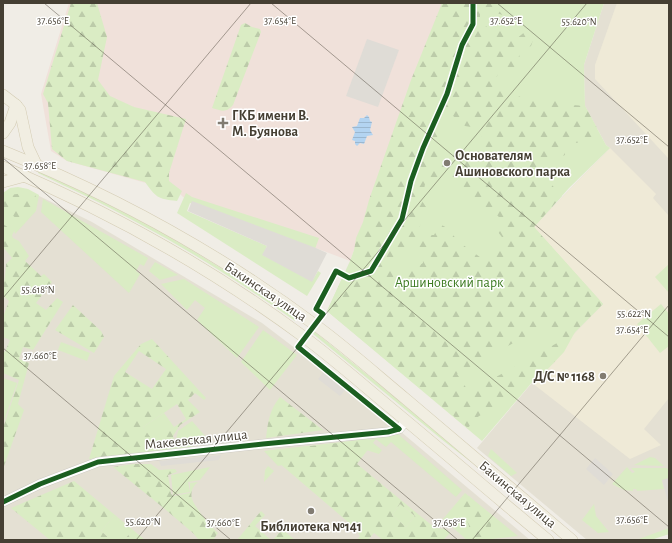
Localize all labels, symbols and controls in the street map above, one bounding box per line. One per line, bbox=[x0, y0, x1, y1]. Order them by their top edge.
text: 37.656°E bbox=[37, 16, 69, 26]
text: 37.654°E bbox=[264, 16, 296, 26]
text: 37.652°E bbox=[490, 16, 522, 26]
text: 55.620°N bbox=[562, 17, 596, 27]
place label: ГКБ имени В. М. Буянова bbox=[232, 109, 309, 139]
marker: ГКБ имени В. М. Буянова bbox=[217, 117, 229, 129]
text: 37.652°E bbox=[616, 135, 648, 145]
place label: Основателям Ашиновского парка bbox=[455, 149, 571, 179]
marker: Основателям Ашиновского парка bbox=[442, 158, 452, 168]
text: 37.658°E bbox=[24, 161, 56, 171]
street label: Бакинская улица bbox=[222, 259, 309, 325]
park label: Аршиновский парк bbox=[395, 276, 504, 290]
text: 55.618°N bbox=[21, 285, 55, 295]
text: 55.622°N bbox=[617, 309, 651, 319]
text: 37.654°E bbox=[616, 325, 648, 335]
text: 37.660°E bbox=[23, 351, 57, 361]
place label: Д/C № 1168 bbox=[533, 370, 595, 384]
marker: Д/C № 1168 bbox=[598, 371, 608, 381]
street label: Макеевская улица bbox=[144, 428, 249, 452]
street label: Бакинская улица bbox=[476, 459, 559, 531]
marker: Библиотека №141 bbox=[306, 506, 316, 516]
text: 37.656°E bbox=[616, 515, 648, 525]
text: 55.620°N bbox=[126, 517, 160, 527]
text: 37.660°E bbox=[206, 518, 240, 528]
text: 37.658°E bbox=[433, 518, 465, 528]
place label: Библиотека №141 bbox=[260, 520, 362, 534]

